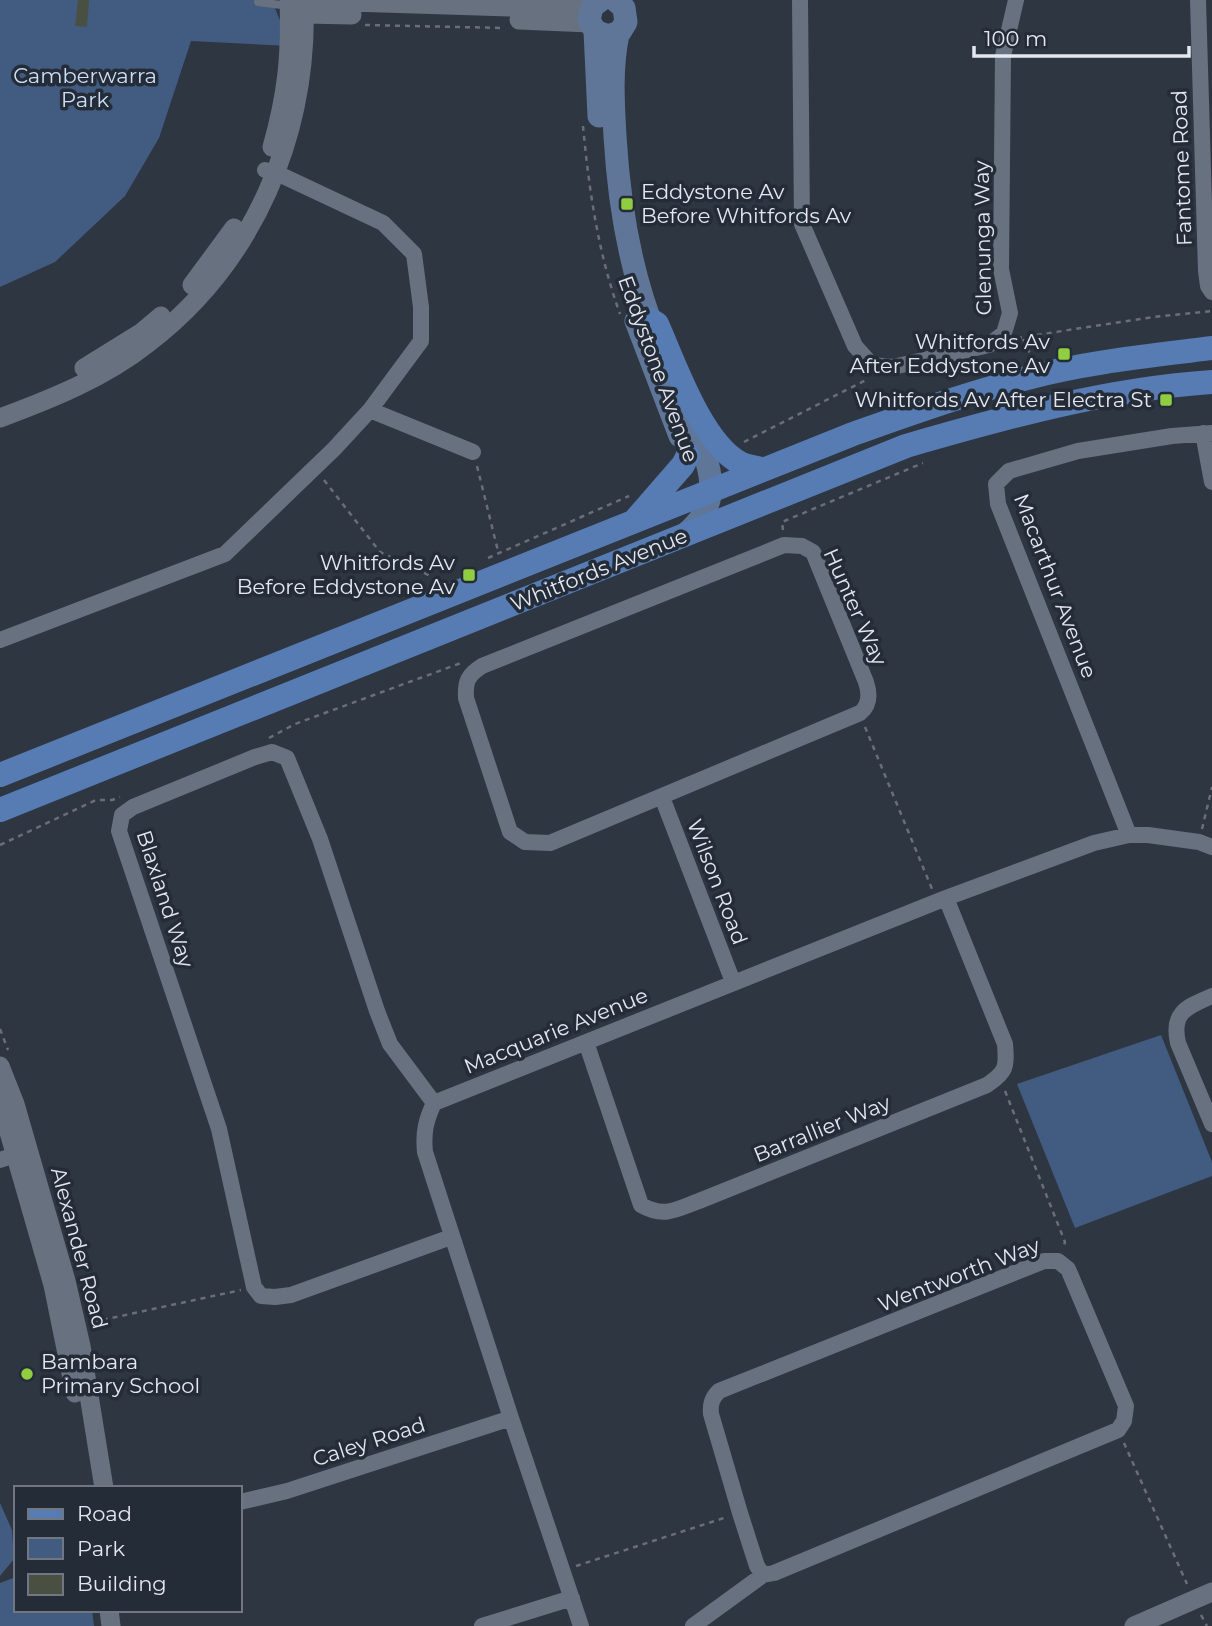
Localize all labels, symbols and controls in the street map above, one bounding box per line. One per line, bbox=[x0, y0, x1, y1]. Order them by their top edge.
scale bar bbox=[974, 14, 1189, 58]
text: 100 m bbox=[984, 26, 1047, 51]
park label: Camberwarra Park bbox=[13, 63, 157, 112]
street label: Fantome Road bbox=[1166, 90, 1197, 246]
street label: Glenunga Way bbox=[969, 160, 996, 316]
place label: Eddystone Av Before Whitfords Av bbox=[641, 179, 852, 228]
marker: Eddystone Av Before Whitfords Av bbox=[619, 196, 635, 212]
street label: Eddystone Avenue bbox=[613, 272, 704, 466]
place label: Whitfords Av After Eddystone Av bbox=[850, 329, 1051, 378]
marker: Whitfords Av After Eddystone Av bbox=[1056, 346, 1072, 362]
place label: Whitfords Av After Electra St bbox=[855, 387, 1152, 412]
marker: Whitfords Av After Electra St bbox=[1158, 392, 1174, 408]
street label: Macarthur Avenue bbox=[1009, 490, 1102, 682]
street label: Whitfords Avenue bbox=[507, 523, 691, 616]
street label: Hunter Way bbox=[818, 544, 893, 670]
place label: Whitfords Av Before Eddystone Av bbox=[237, 550, 456, 599]
marker: Whitfords Av Before Eddystone Av bbox=[461, 567, 477, 583]
street label: Wilson Road bbox=[682, 816, 753, 948]
street label: Blaxland Way bbox=[132, 827, 200, 971]
street label: Macquarie Avenue bbox=[460, 982, 651, 1079]
street label: Barrallier Way bbox=[750, 1089, 895, 1167]
street label: Alexander Road bbox=[46, 1164, 113, 1331]
street label: Wentworth Way bbox=[874, 1232, 1044, 1317]
place label: Bambara Primary School bbox=[41, 1349, 200, 1398]
marker: Bambara Primary School bbox=[19, 1366, 35, 1382]
street label: Caley Road bbox=[309, 1412, 428, 1472]
legend bbox=[14, 1486, 242, 1612]
text: Road bbox=[77, 1501, 132, 1526]
text: Park bbox=[77, 1536, 125, 1561]
text: Building bbox=[77, 1571, 167, 1596]

